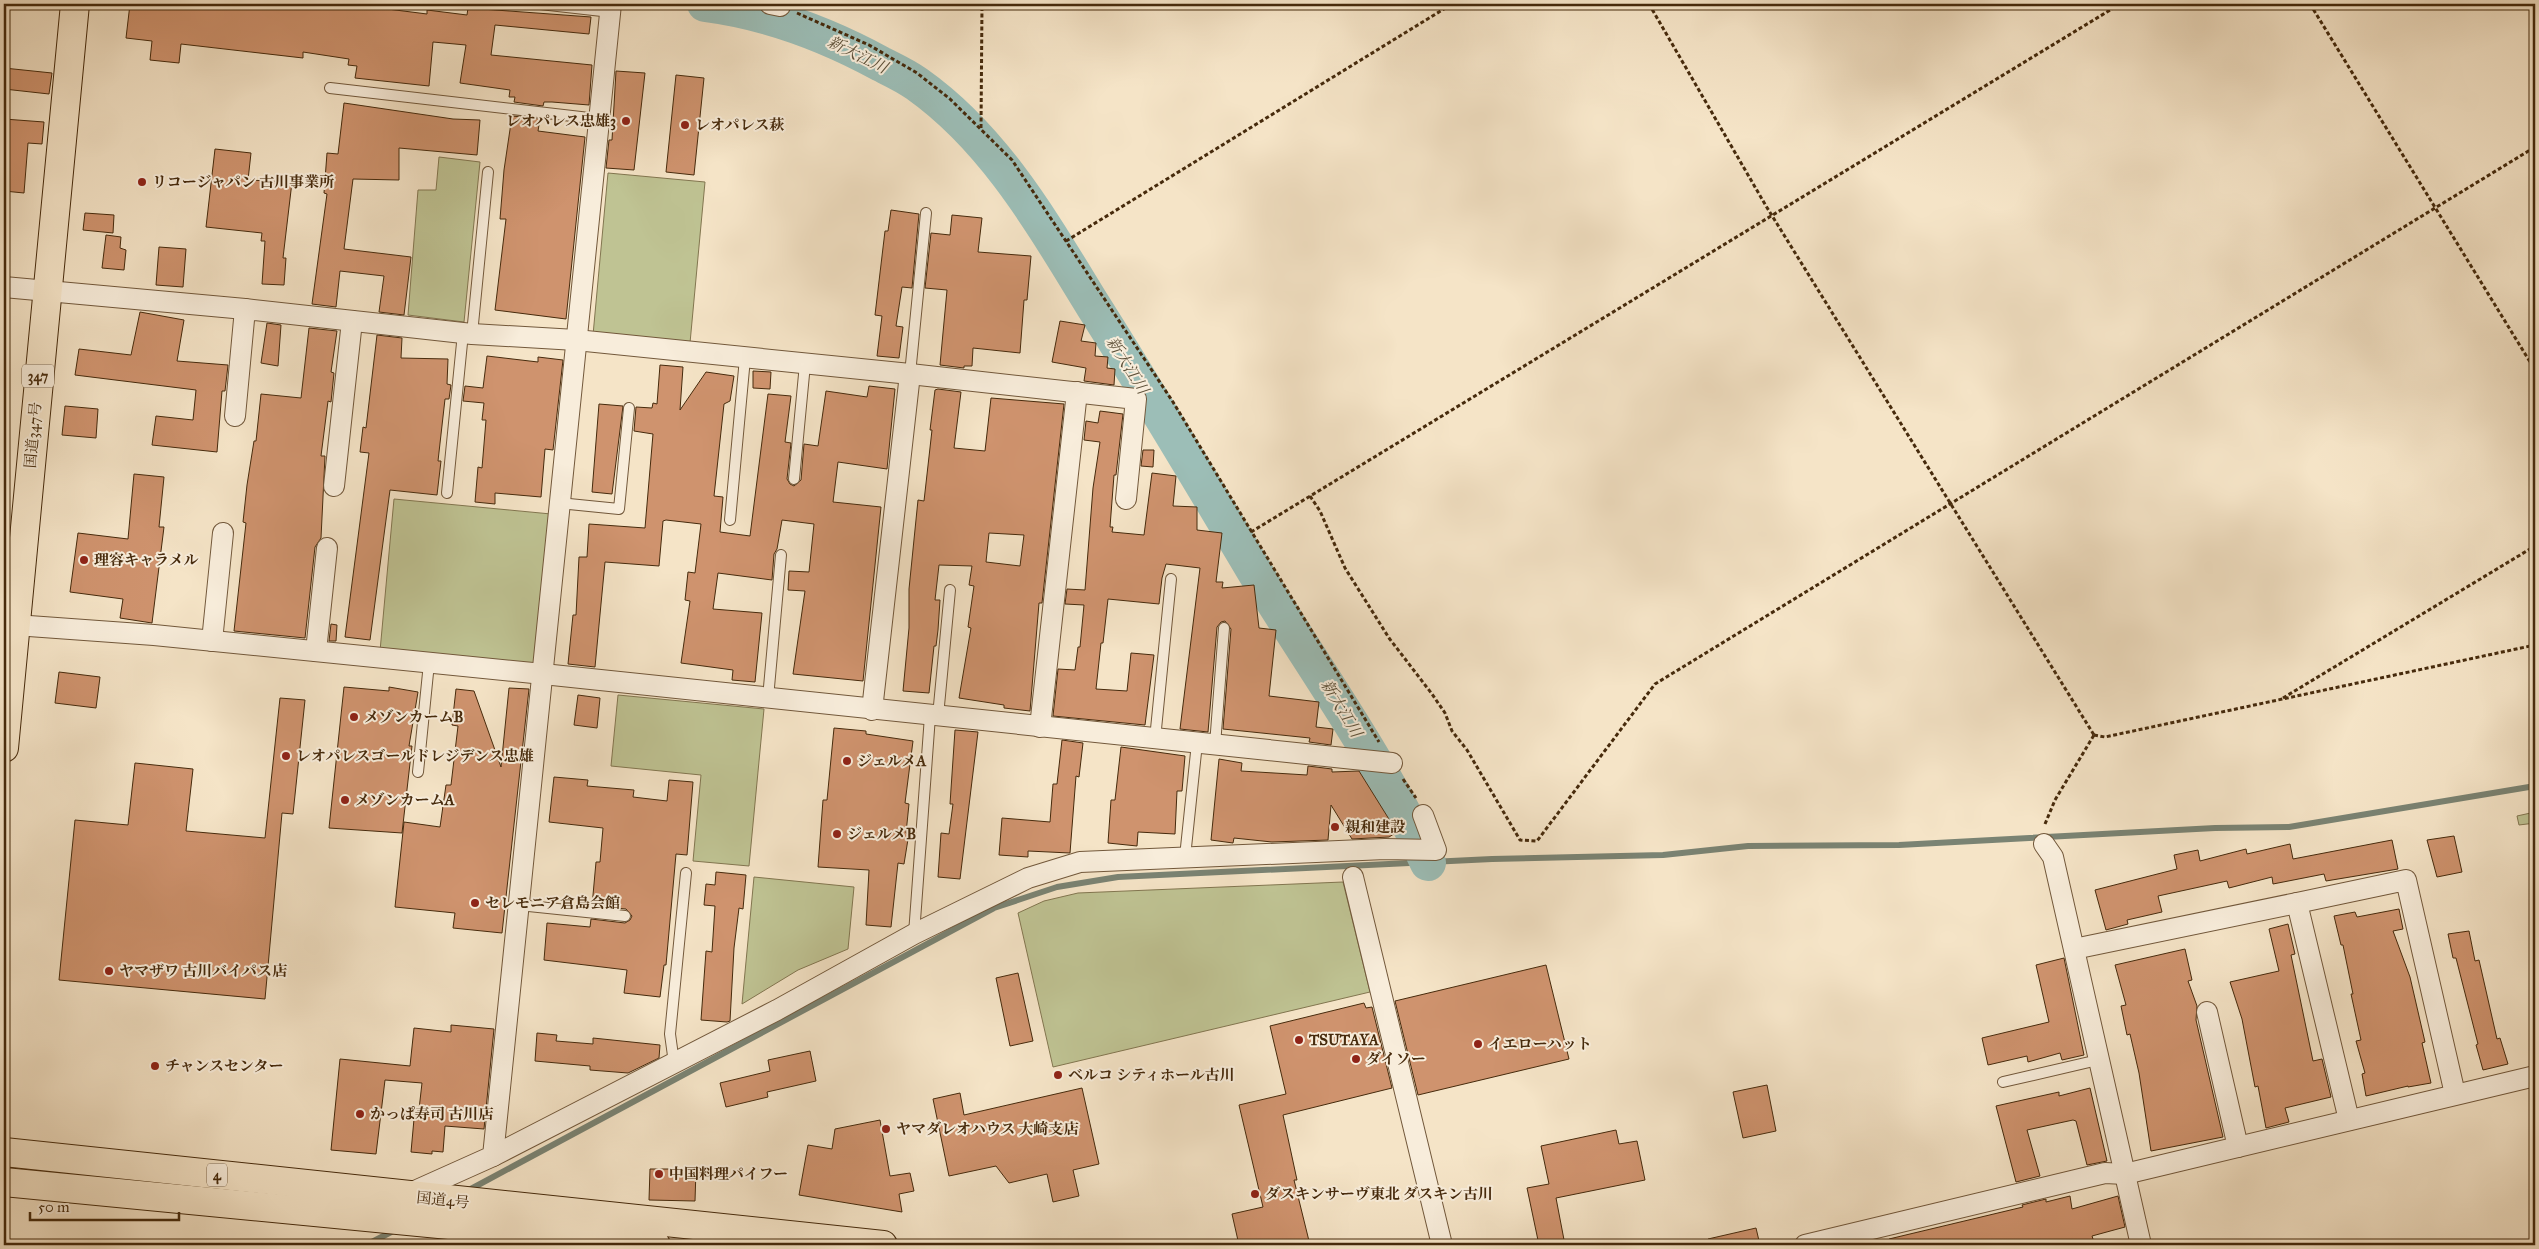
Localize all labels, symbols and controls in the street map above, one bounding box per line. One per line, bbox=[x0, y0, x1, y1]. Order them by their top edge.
water label: 新大江川 bbox=[825, 32, 892, 78]
place label: レオパレス忠雄3 bbox=[506, 112, 616, 131]
marker: レオパレス忠雄3 bbox=[620, 115, 632, 127]
place label: レオパレス萩 bbox=[695, 116, 784, 134]
marker: レオパレス萩 bbox=[679, 119, 691, 131]
place label: リコージャパン 古川事業所 bbox=[152, 173, 334, 191]
marker: リコージャパン 古川事業所 bbox=[136, 176, 148, 188]
water label: 新大江川 bbox=[1103, 333, 1154, 399]
road number: 347 bbox=[22, 364, 54, 388]
street label: 国道347号 bbox=[21, 401, 45, 469]
place label: 理容キャラメル bbox=[94, 551, 199, 569]
marker: 理容キャラメル bbox=[78, 554, 90, 566]
water label: 新大江川 bbox=[1317, 676, 1367, 742]
place label: メゾンカームB bbox=[364, 708, 464, 726]
marker: メゾンカームB bbox=[348, 711, 360, 723]
place label: レオパレスゴールドレジデンス忠雄 bbox=[296, 747, 534, 765]
marker: レオパレスゴールドレジデンス忠雄 bbox=[280, 750, 292, 762]
place label: ジェルメA bbox=[857, 752, 927, 770]
marker: ジェルメA bbox=[841, 755, 853, 767]
place label: メゾンカームA bbox=[355, 791, 456, 809]
marker: メゾンカームA bbox=[339, 794, 351, 806]
place label: 親和建設 bbox=[1345, 818, 1406, 836]
marker: 親和建設 bbox=[1329, 821, 1341, 833]
place label: ジェルメB bbox=[847, 825, 916, 843]
marker: ジェルメB bbox=[831, 828, 843, 840]
place label: セレモニア倉島会館 bbox=[485, 894, 620, 912]
marker: セレモニア倉島会館 bbox=[469, 897, 481, 909]
place label: ヤマザワ 古川バイパス店 bbox=[119, 962, 287, 980]
marker: ヤマザワ 古川バイパス店 bbox=[103, 965, 115, 977]
place label: TSUTAYA bbox=[1308, 1031, 1380, 1049]
marker: TSUTAYA bbox=[1293, 1034, 1305, 1046]
place label: イエローハット bbox=[1488, 1035, 1592, 1053]
marker: イエローハット bbox=[1472, 1038, 1484, 1050]
place label: ダイソー bbox=[1366, 1050, 1426, 1068]
marker: ダイソー bbox=[1350, 1053, 1362, 1065]
place label: チャンスセンター bbox=[165, 1057, 284, 1075]
marker: チャンスセンター bbox=[149, 1060, 161, 1072]
place label: ベルコ シティホール古川 bbox=[1068, 1066, 1235, 1084]
marker: ベルコ シティホール古川 bbox=[1052, 1069, 1064, 1081]
place label: かっぱ寿司 古川店 bbox=[370, 1105, 493, 1123]
marker: かっぱ寿司 古川店 bbox=[354, 1108, 366, 1120]
place label: ヤマダレオハウス 大崎支店 bbox=[896, 1120, 1078, 1138]
marker: ヤマダレオハウス 大崎支店 bbox=[880, 1123, 892, 1135]
road number: 4 bbox=[207, 1164, 227, 1186]
place label: 中国料理パイフー bbox=[669, 1165, 788, 1183]
marker: 中国料理パイフー bbox=[653, 1168, 665, 1180]
place label: ダスキンサーヴ東北 ダスキン古川 bbox=[1265, 1185, 1493, 1203]
street label: 国道4号 bbox=[416, 1188, 470, 1212]
marker: ダスキンサーヴ東北 ダスキン古川 bbox=[1249, 1188, 1261, 1200]
scale bar bbox=[30, 1189, 179, 1221]
text: 50 m bbox=[38, 1198, 70, 1216]

